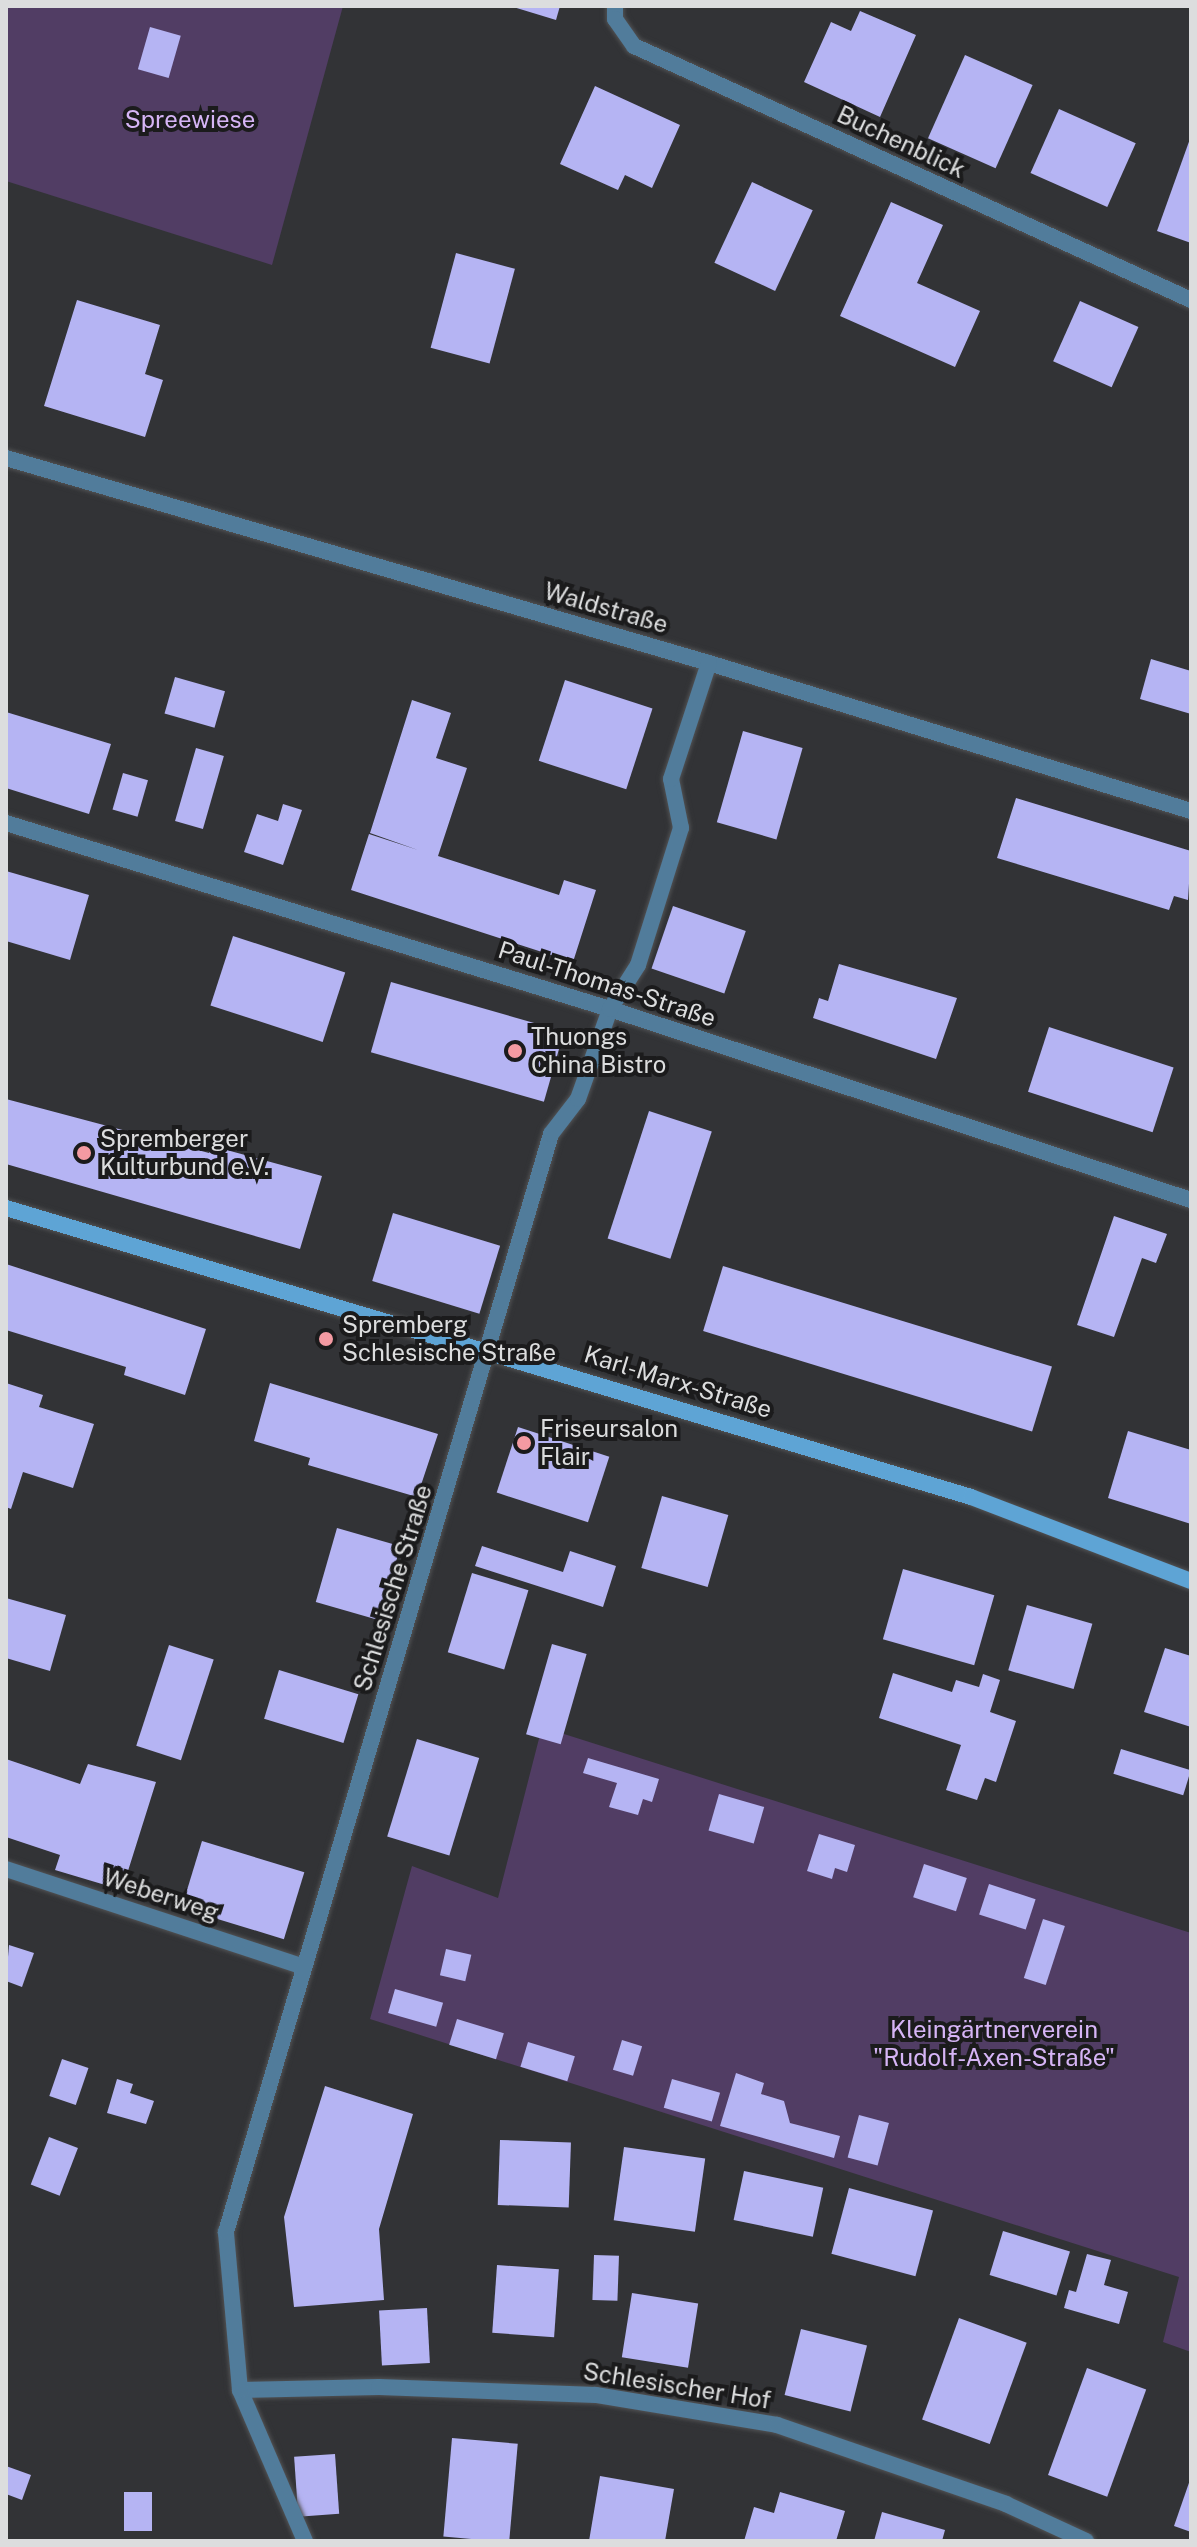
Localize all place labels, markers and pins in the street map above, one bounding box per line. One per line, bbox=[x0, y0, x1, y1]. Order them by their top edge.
place label: Thuongs China Bistro bbox=[531, 1023, 666, 1079]
marker: Thuongs China Bistro bbox=[506, 1042, 524, 1060]
place label: Spremberger Kulturbund e.V. bbox=[100, 1125, 269, 1181]
marker: Spremberger Kulturbund e.V. bbox=[75, 1144, 93, 1162]
place label: Spremberg Schlesische Straße bbox=[342, 1311, 556, 1367]
marker: Spremberg Schlesische Straße bbox=[317, 1330, 335, 1348]
place label: Friseursalon Flair bbox=[540, 1415, 678, 1471]
marker: Friseursalon Flair bbox=[515, 1434, 533, 1452]

